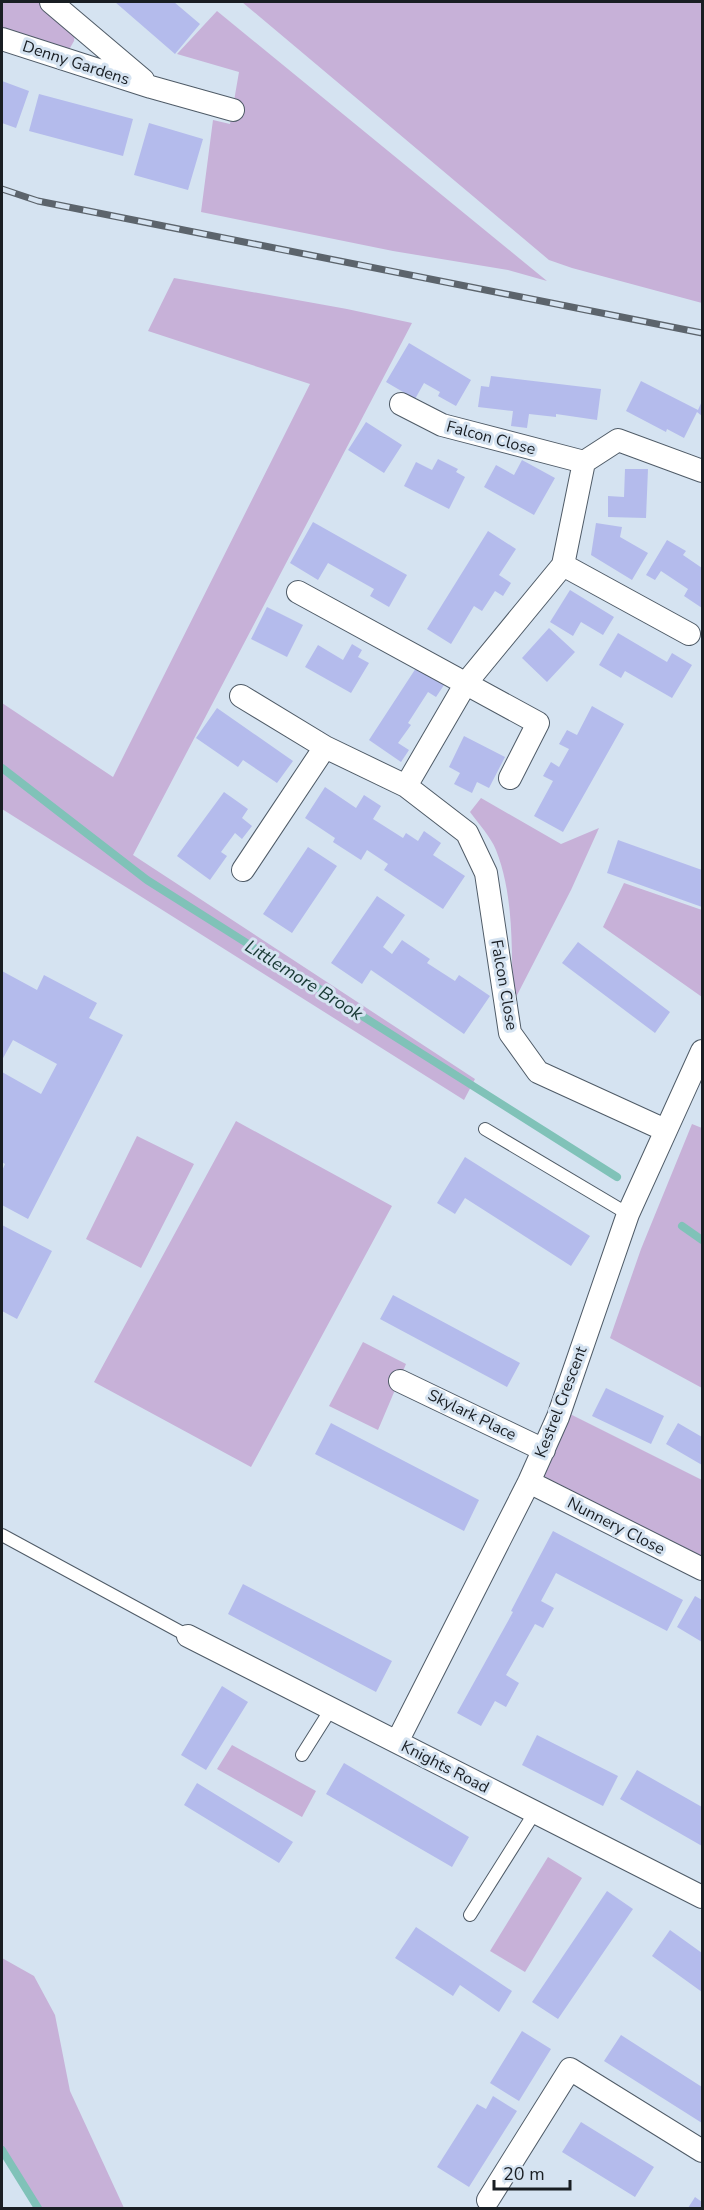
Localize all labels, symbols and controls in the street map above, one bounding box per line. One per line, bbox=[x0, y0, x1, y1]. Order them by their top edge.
street label: Denny Gardens bbox=[20, 35, 132, 91]
street label: Falcon Close bbox=[444, 416, 538, 460]
water label: Littlemore Brook bbox=[241, 934, 368, 1026]
street label: Falcon Close bbox=[485, 938, 523, 1032]
street label: Kestrel Crescent bbox=[530, 1343, 592, 1461]
street label: Skylark Place bbox=[424, 1384, 520, 1446]
street label: Nunnery Close bbox=[564, 1492, 668, 1560]
street label: Knights Road bbox=[397, 1735, 493, 1799]
scale bar bbox=[494, 2153, 570, 2191]
text: 20 m bbox=[503, 2162, 545, 2186]

